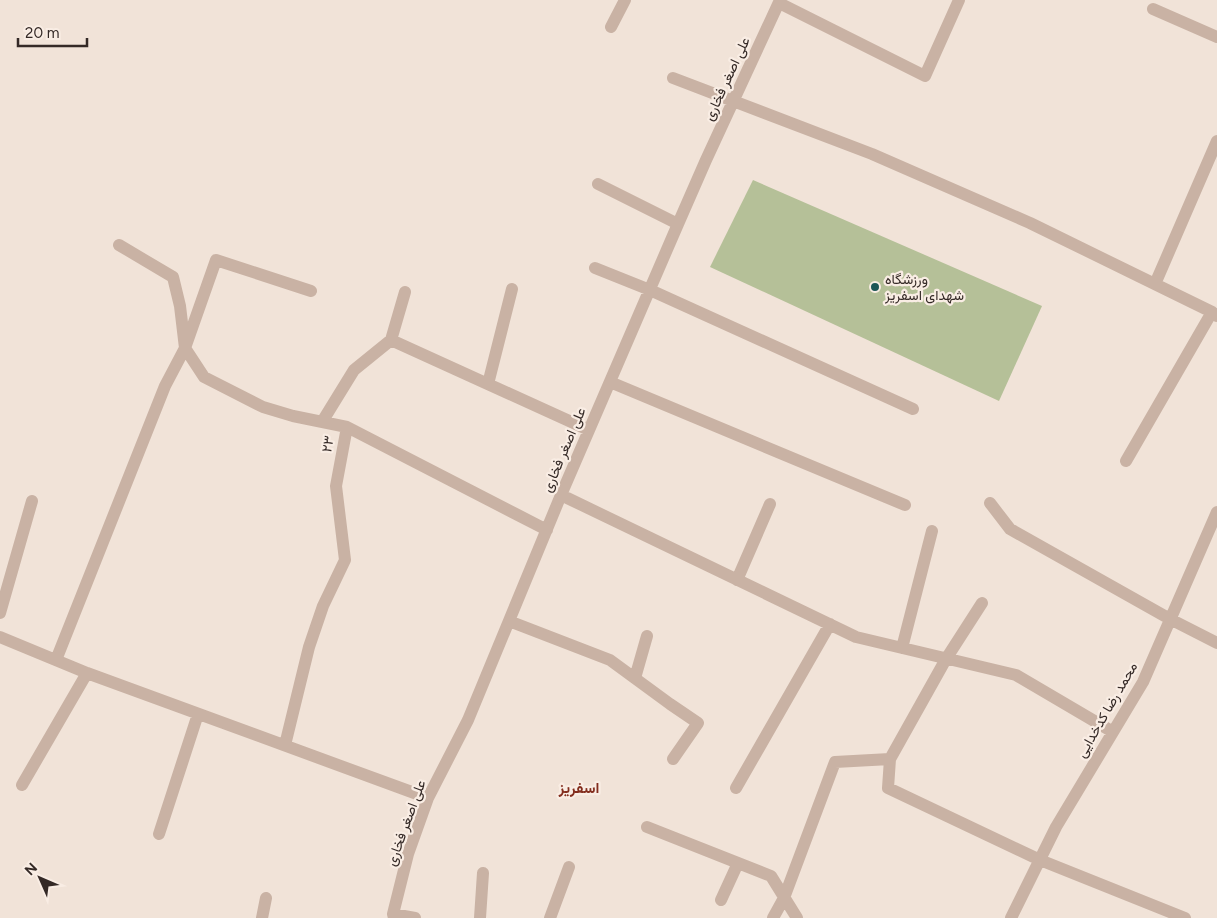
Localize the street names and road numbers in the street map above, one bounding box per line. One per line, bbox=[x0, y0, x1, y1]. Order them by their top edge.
street label: علی اصغر فخاری bbox=[700, 34, 754, 124]
street label: علی اصغر فخاری bbox=[539, 405, 589, 495]
street label: ۲۳ bbox=[318, 434, 338, 454]
street label: محمد رضا کدخدایی bbox=[1073, 659, 1141, 761]
street label: علی اصغر فخاری bbox=[383, 778, 429, 868]

